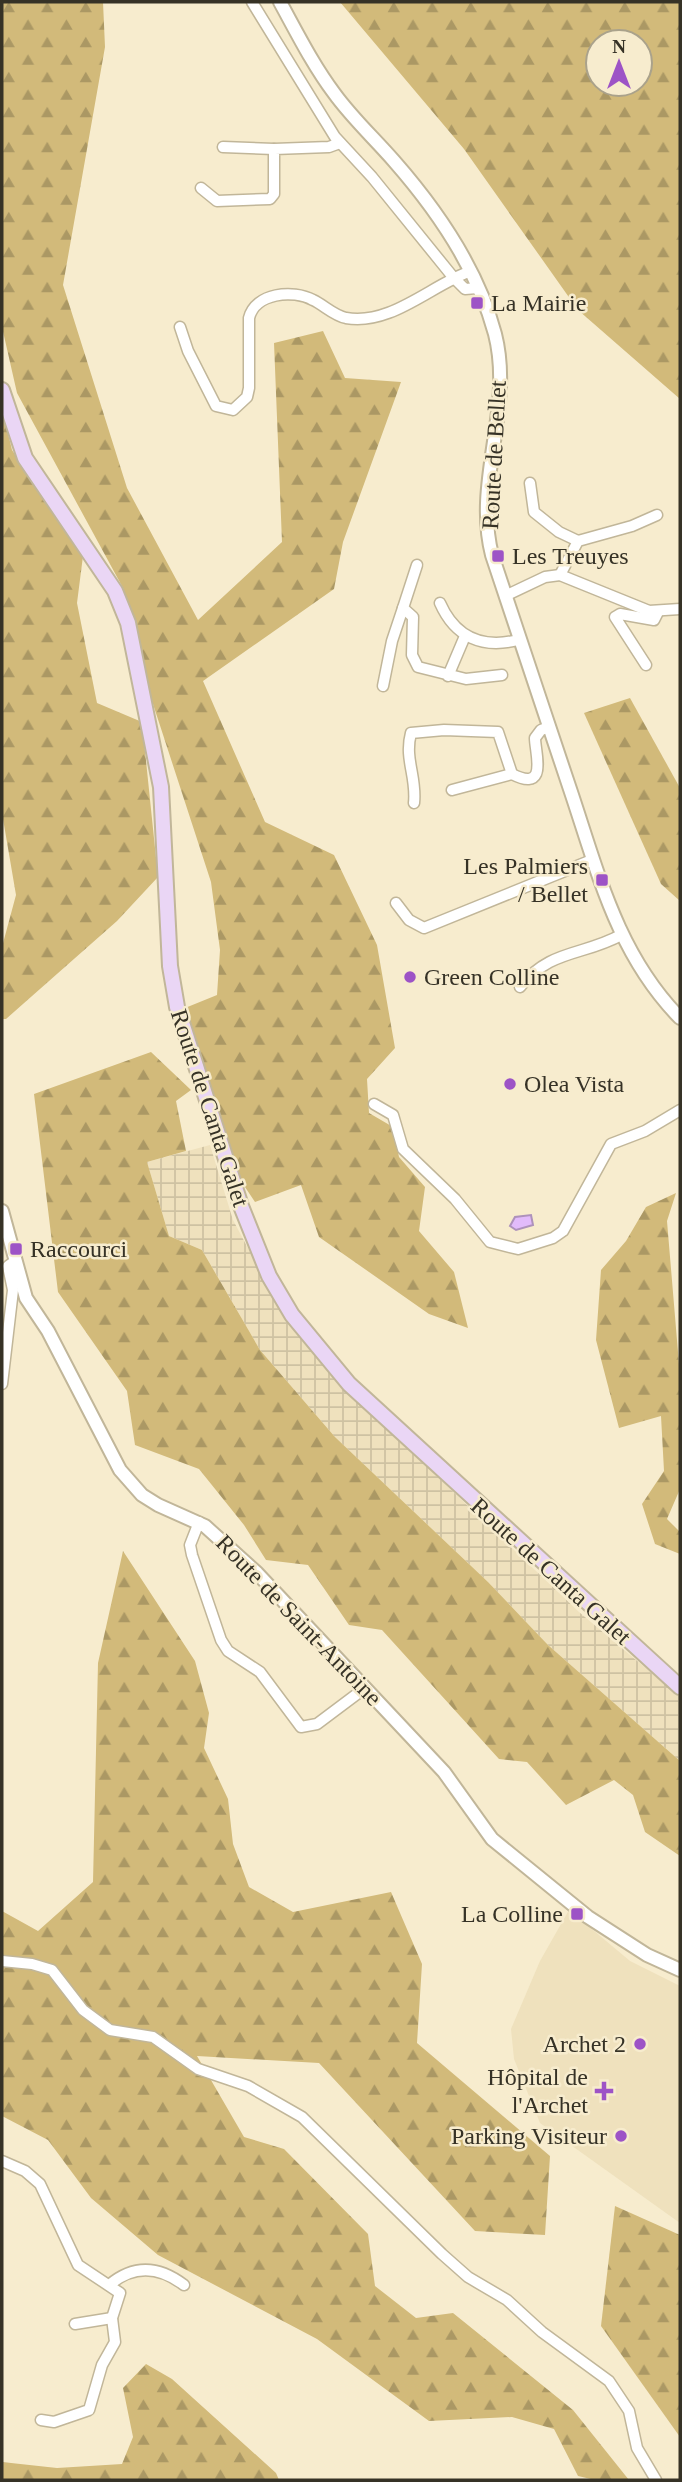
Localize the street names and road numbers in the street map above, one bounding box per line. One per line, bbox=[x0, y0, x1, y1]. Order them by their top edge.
street label: Route de Bellet bbox=[477, 379, 511, 530]
street label: Route de Canta Galet bbox=[166, 1006, 254, 1210]
street label: Route de Canta Galet bbox=[466, 1492, 636, 1650]
street label: Route de Saint-Antoine bbox=[211, 1529, 387, 1711]

